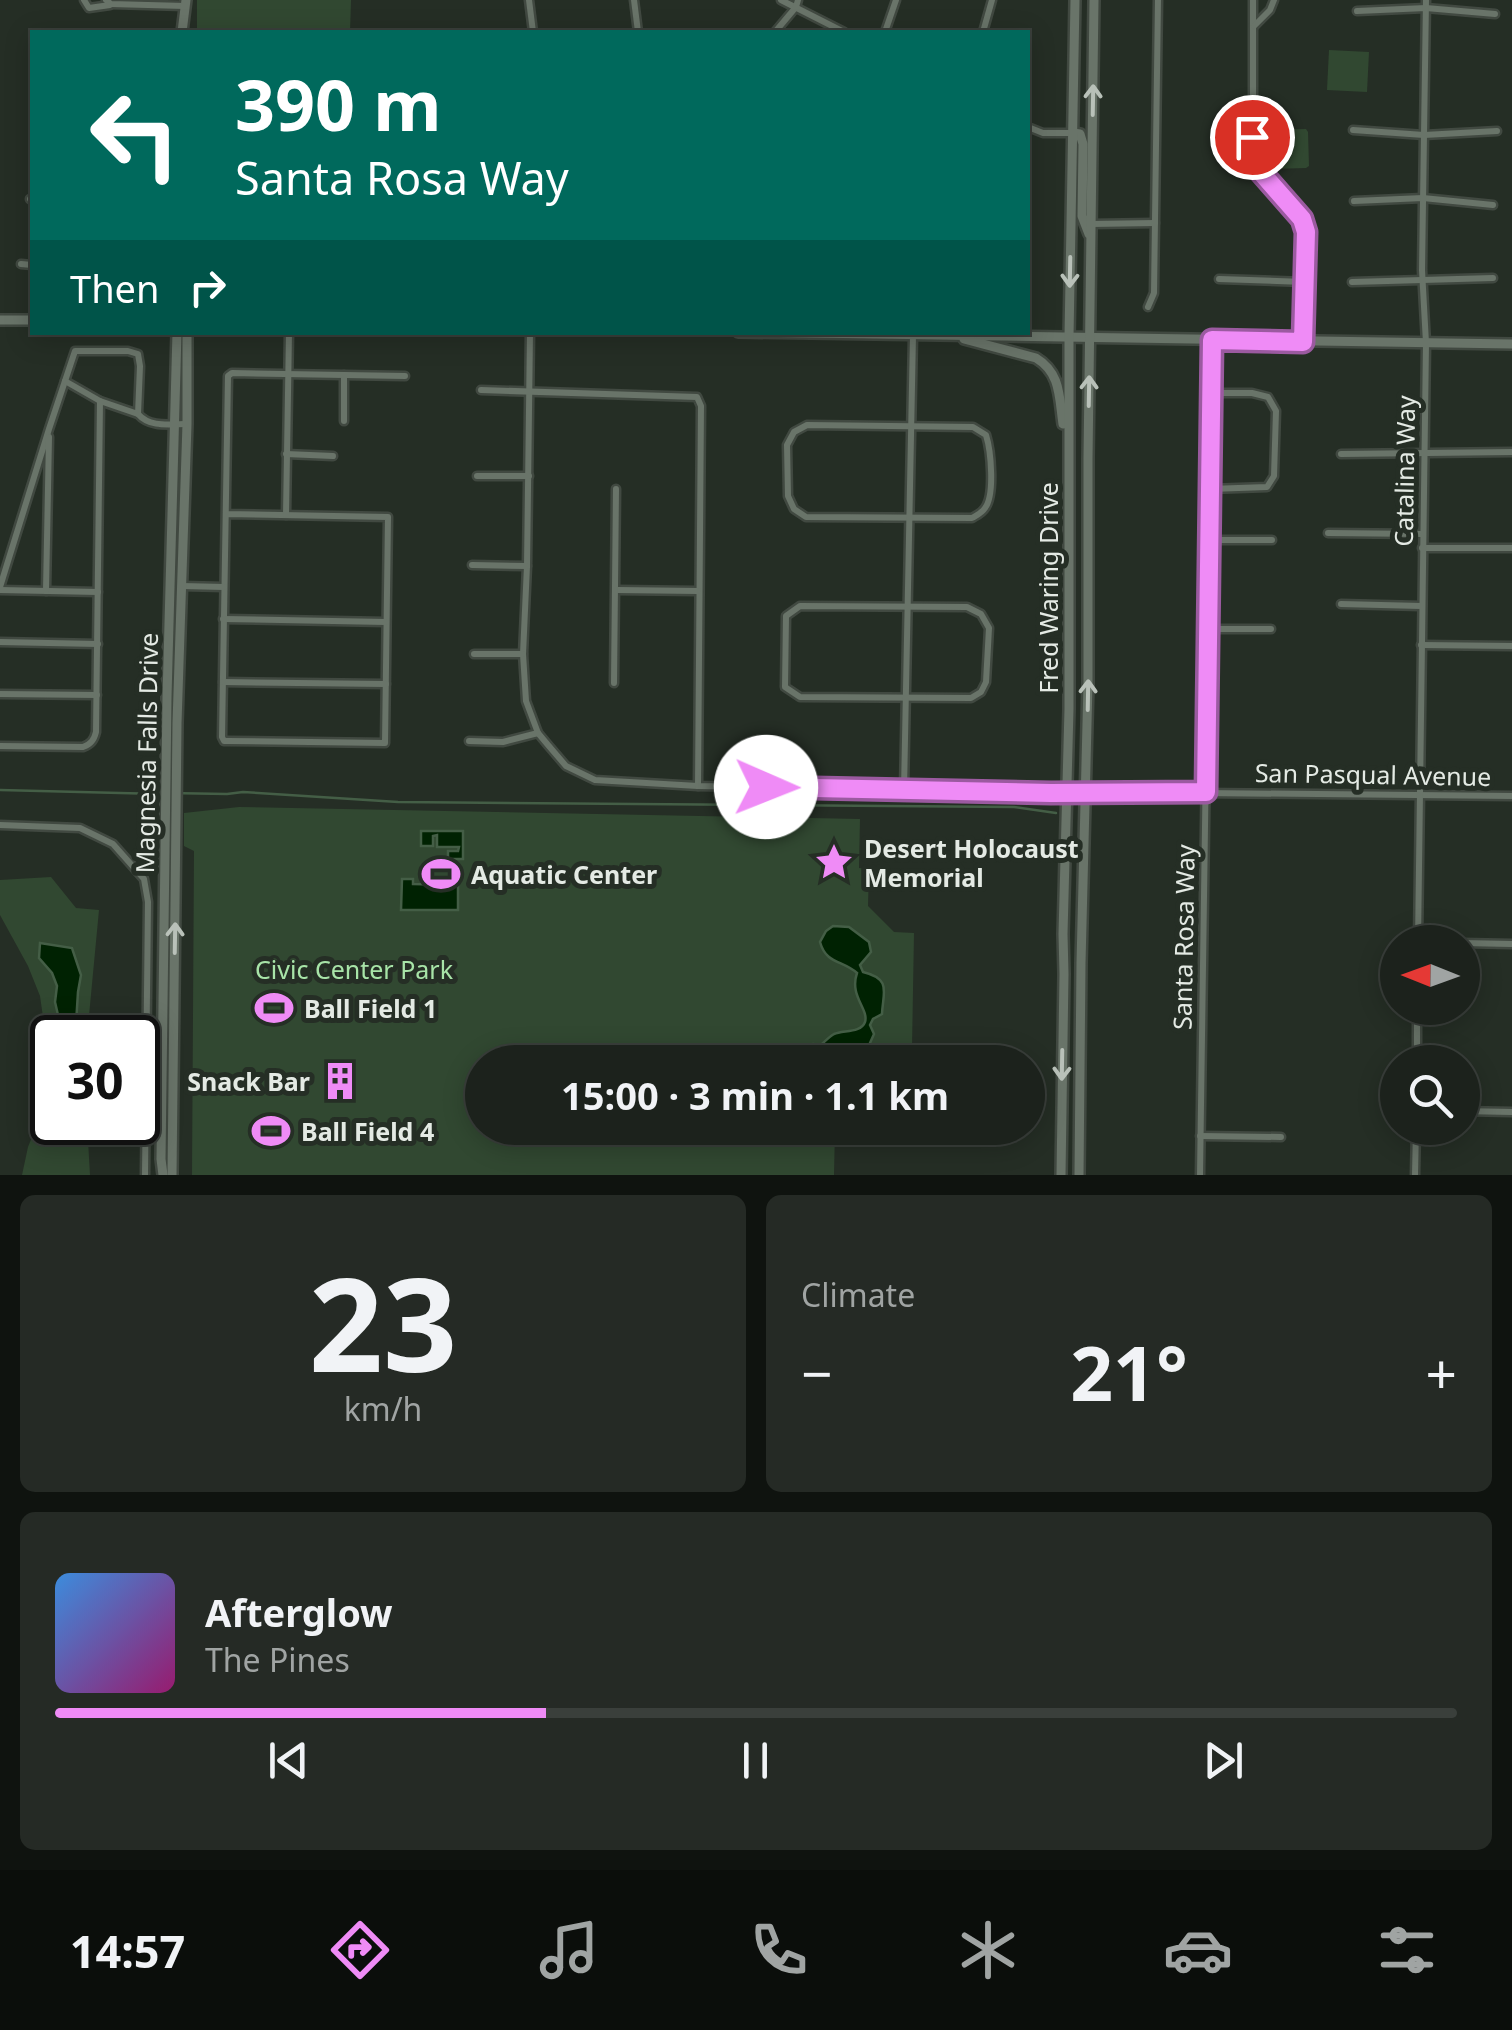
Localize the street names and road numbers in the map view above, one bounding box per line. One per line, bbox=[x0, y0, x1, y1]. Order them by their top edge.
street label: Catalina Way bbox=[1386, 395, 1422, 547]
street label: Fred Waring Drive bbox=[1031, 482, 1065, 694]
street label: Magnesia Falls Drive bbox=[127, 632, 165, 874]
street label: San Pasqual Avenue bbox=[1255, 755, 1491, 793]
street label: Santa Rosa Way bbox=[1164, 844, 1202, 1030]

